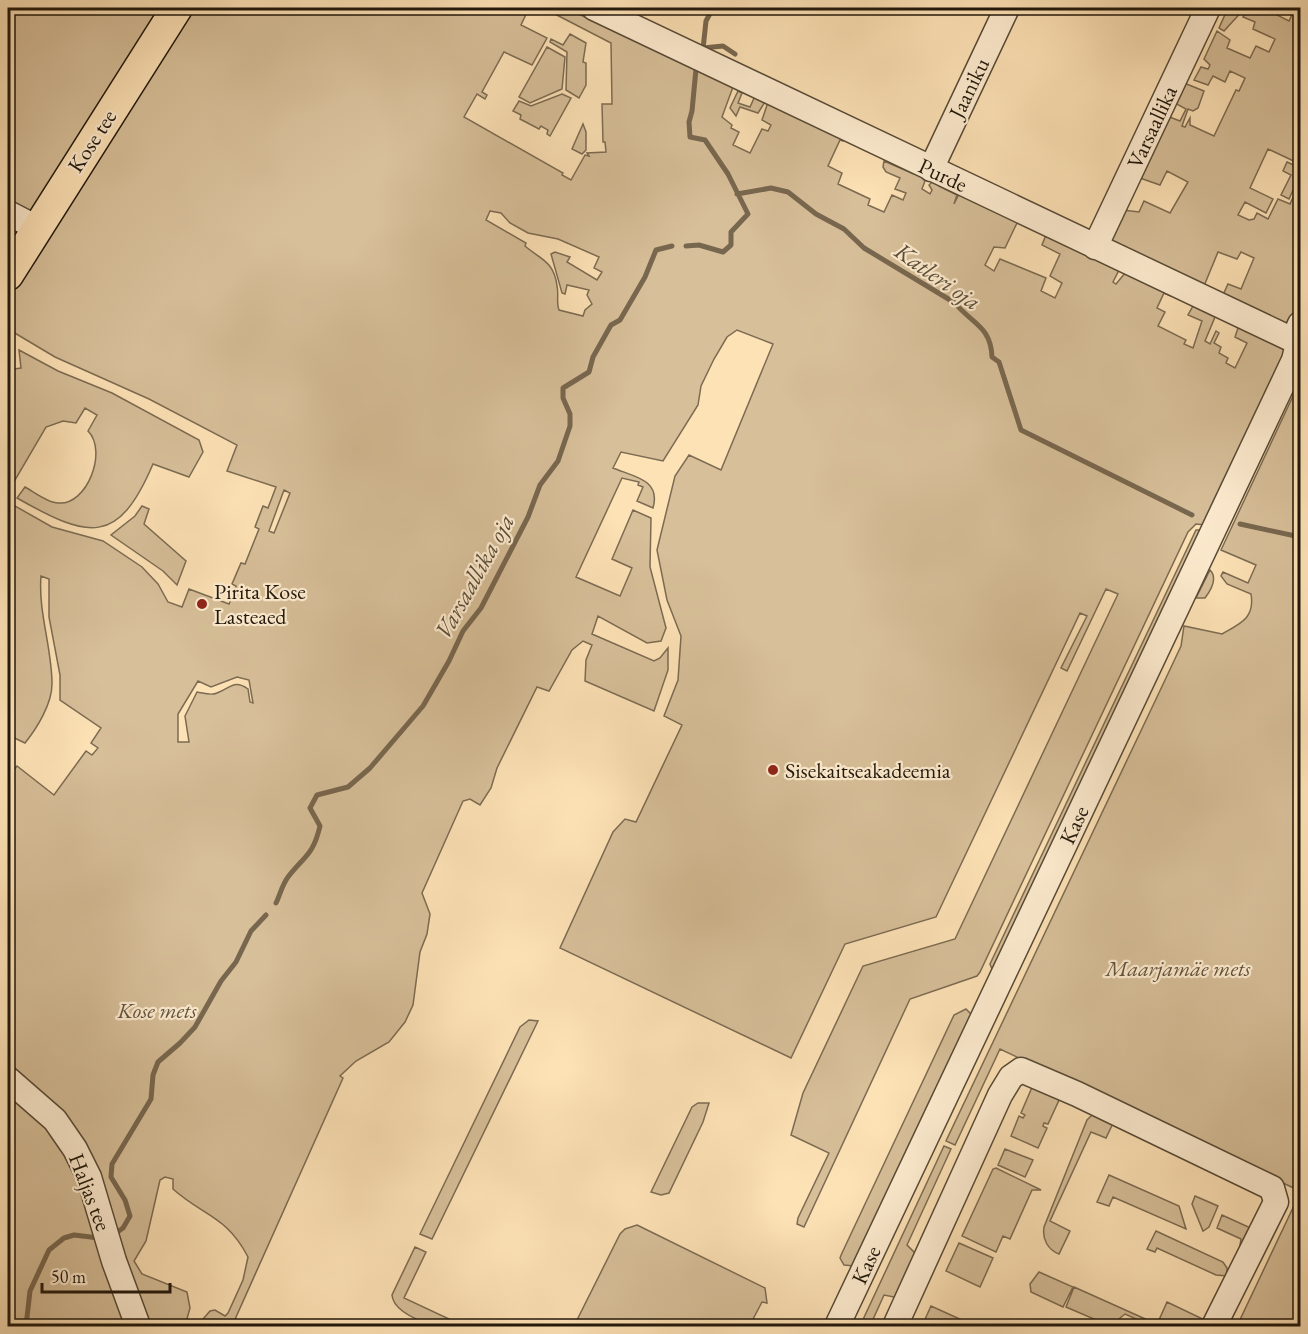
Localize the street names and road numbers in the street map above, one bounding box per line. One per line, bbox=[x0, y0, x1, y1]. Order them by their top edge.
street label: Jaaniku bbox=[941, 53, 996, 125]
street label: Varsaallika bbox=[1120, 81, 1184, 173]
street label: Kose tee bbox=[61, 103, 123, 178]
street label: Purde bbox=[914, 151, 973, 199]
street label: Kase bbox=[1053, 801, 1096, 849]
street label: Haljas tee bbox=[62, 1149, 118, 1235]
street label: Kase bbox=[845, 1241, 888, 1289]

